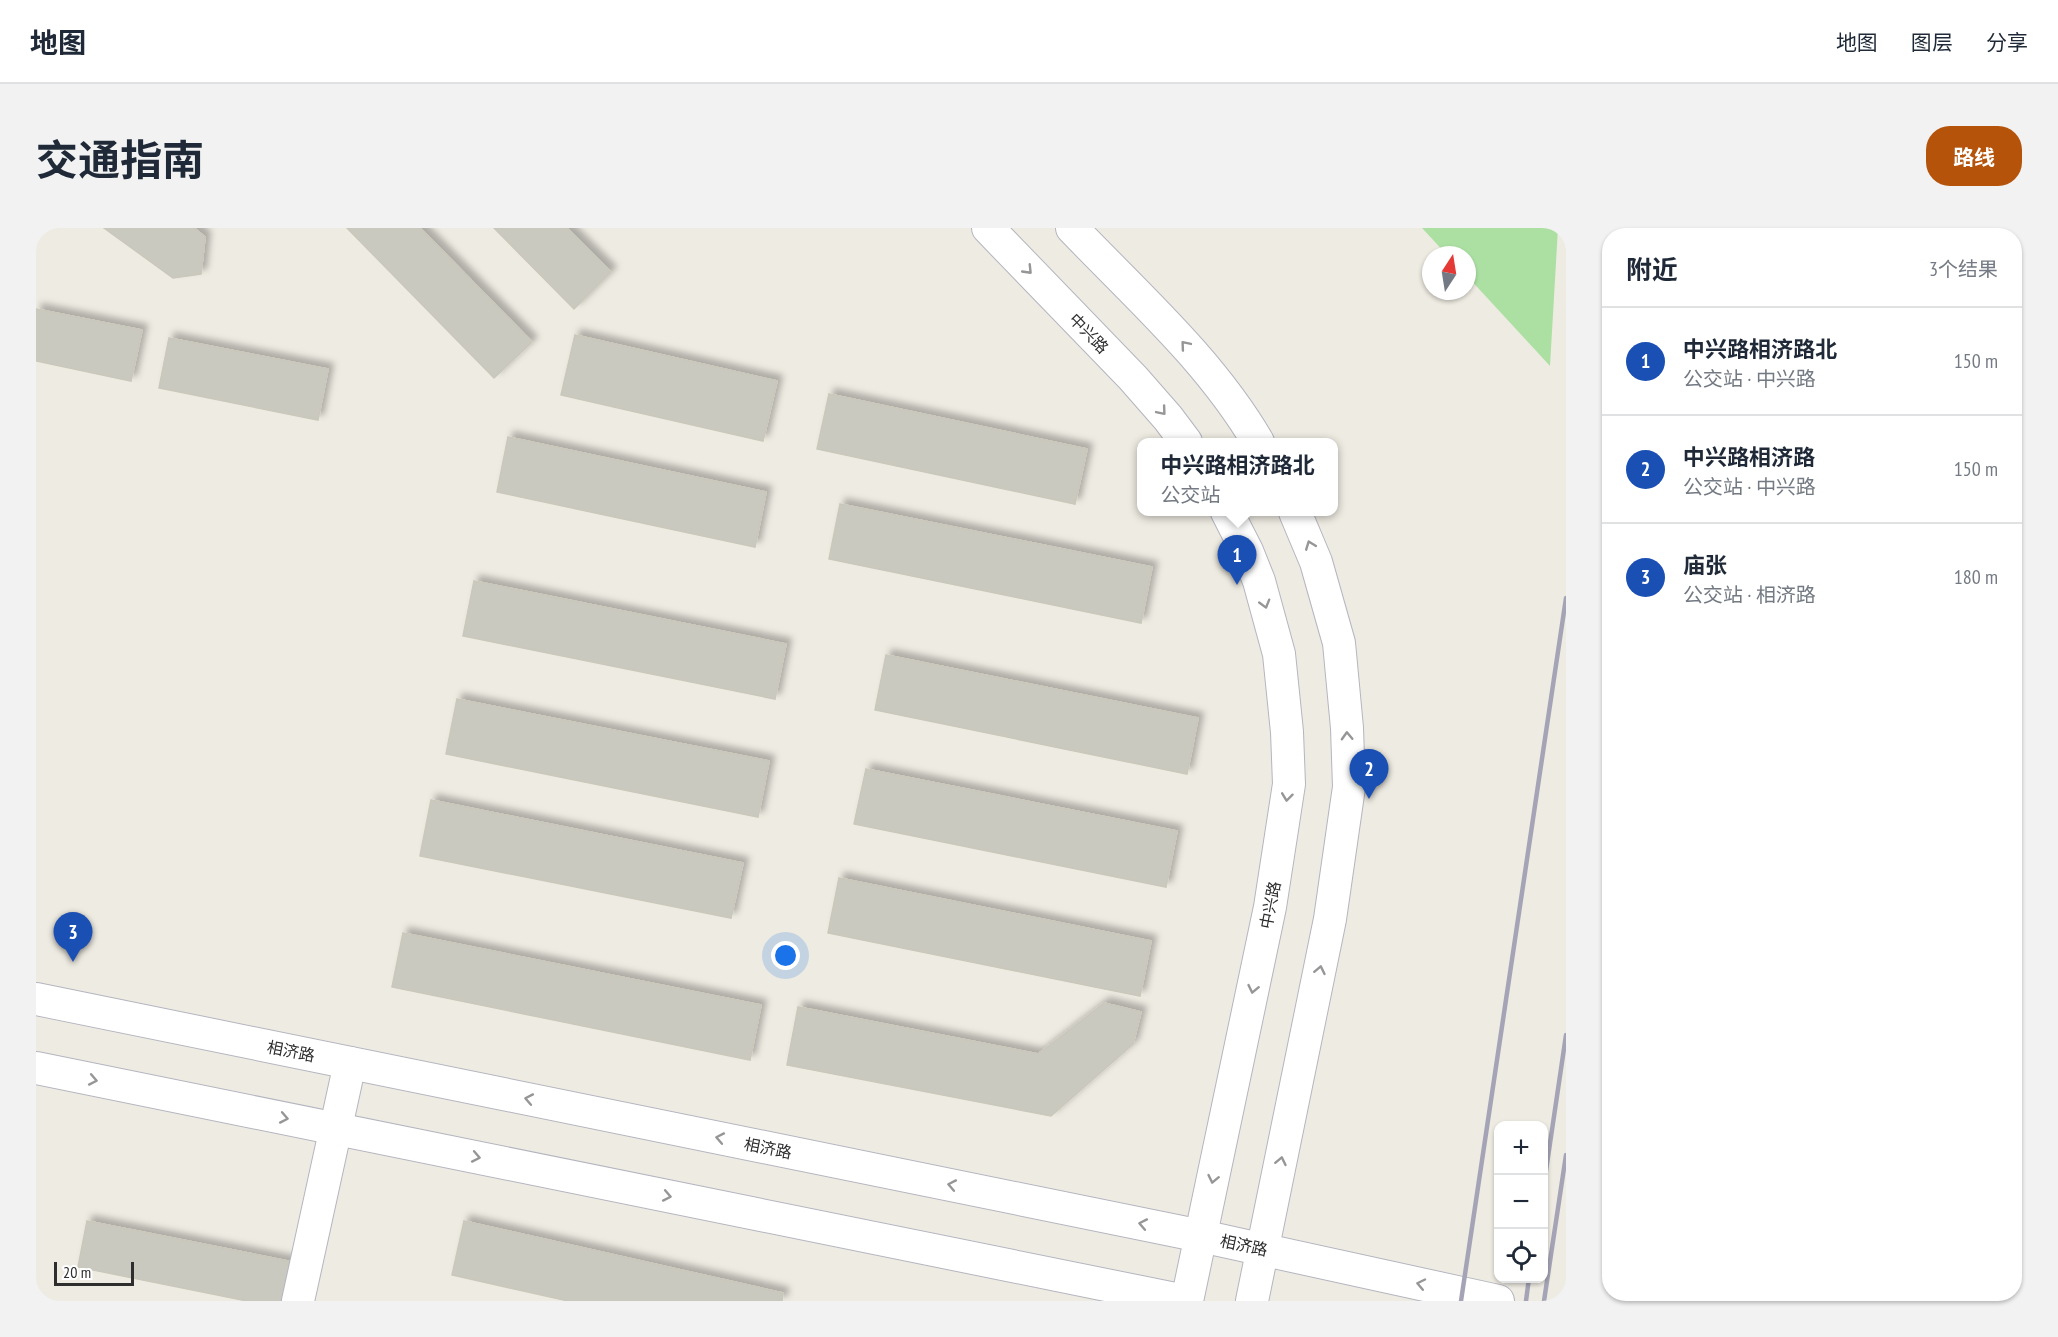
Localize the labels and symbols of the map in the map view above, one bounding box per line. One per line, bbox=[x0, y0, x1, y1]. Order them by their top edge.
north arrow bbox=[1422, 246, 1476, 300]
one-way arrow bbox=[1021, 263, 1032, 274]
street label: 中兴路 bbox=[1065, 309, 1113, 357]
one-way arrow bbox=[1182, 341, 1193, 352]
one-way arrow bbox=[1155, 404, 1166, 415]
pin: 1 bbox=[1218, 536, 1256, 585]
one-way arrow bbox=[1305, 541, 1317, 552]
one-way arrow bbox=[1258, 598, 1270, 609]
one-way arrow bbox=[1341, 731, 1354, 740]
pin: 2 bbox=[1350, 750, 1388, 799]
one-way arrow bbox=[1281, 792, 1294, 801]
street label: 中兴路 bbox=[1256, 880, 1284, 930]
pin: 3 bbox=[54, 912, 93, 962]
your location bbox=[771, 941, 800, 970]
one-way arrow bbox=[1313, 966, 1326, 976]
one-way arrow bbox=[1247, 983, 1260, 993]
street label: 相济路 bbox=[266, 1037, 316, 1065]
one-way arrow bbox=[88, 1072, 98, 1085]
one-way arrow bbox=[524, 1093, 534, 1106]
one-way arrow bbox=[279, 1111, 289, 1124]
one-way arrow bbox=[715, 1132, 725, 1145]
street label: 相济路 bbox=[743, 1134, 793, 1162]
one-way arrow bbox=[470, 1150, 480, 1163]
one-way arrow bbox=[1274, 1157, 1287, 1167]
one-way arrow bbox=[1207, 1174, 1220, 1184]
one-way arrow bbox=[947, 1179, 957, 1192]
one-way arrow bbox=[661, 1189, 671, 1202]
one-way arrow bbox=[1139, 1218, 1149, 1231]
street label: 相济路 bbox=[1218, 1230, 1270, 1260]
scale bar bbox=[54, 1259, 134, 1286]
one-way arrow bbox=[1416, 1278, 1426, 1291]

